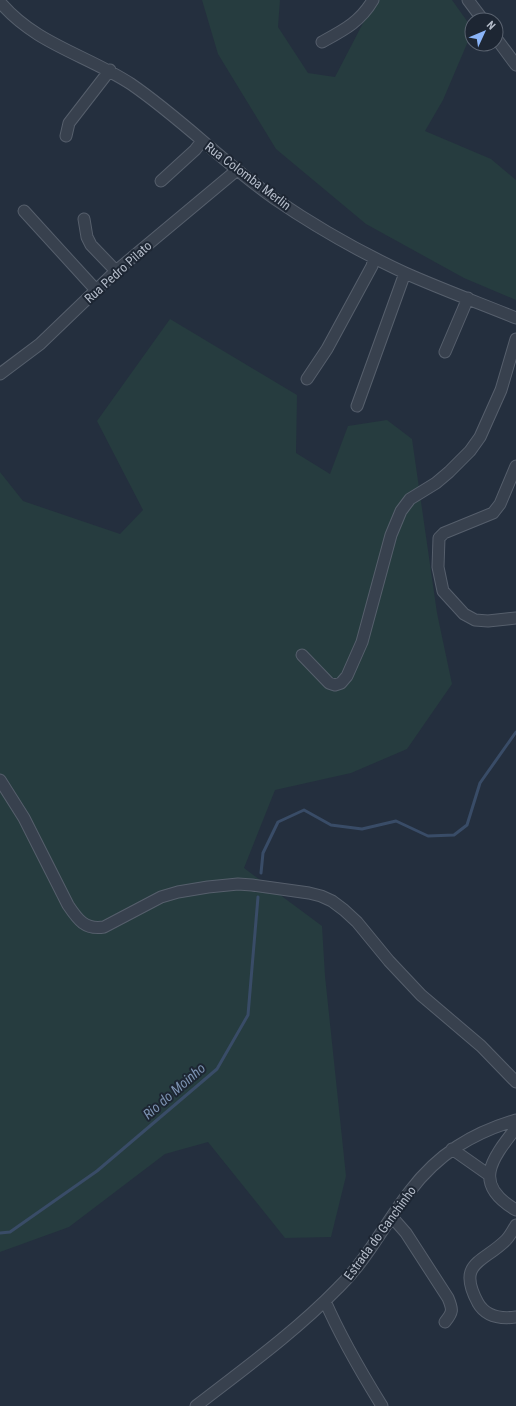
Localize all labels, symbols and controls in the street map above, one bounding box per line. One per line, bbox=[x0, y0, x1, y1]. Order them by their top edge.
north arrow bbox=[464, 12, 504, 52]
text: N bbox=[484, 18, 498, 33]
street label: Rua Colomba Merlin bbox=[202, 139, 294, 213]
street label: Rua Pedro Pilato bbox=[81, 238, 155, 306]
water label: Rio do Moinho bbox=[140, 1060, 209, 1122]
street label: Estrada do Ganchinho bbox=[341, 1183, 419, 1283]

